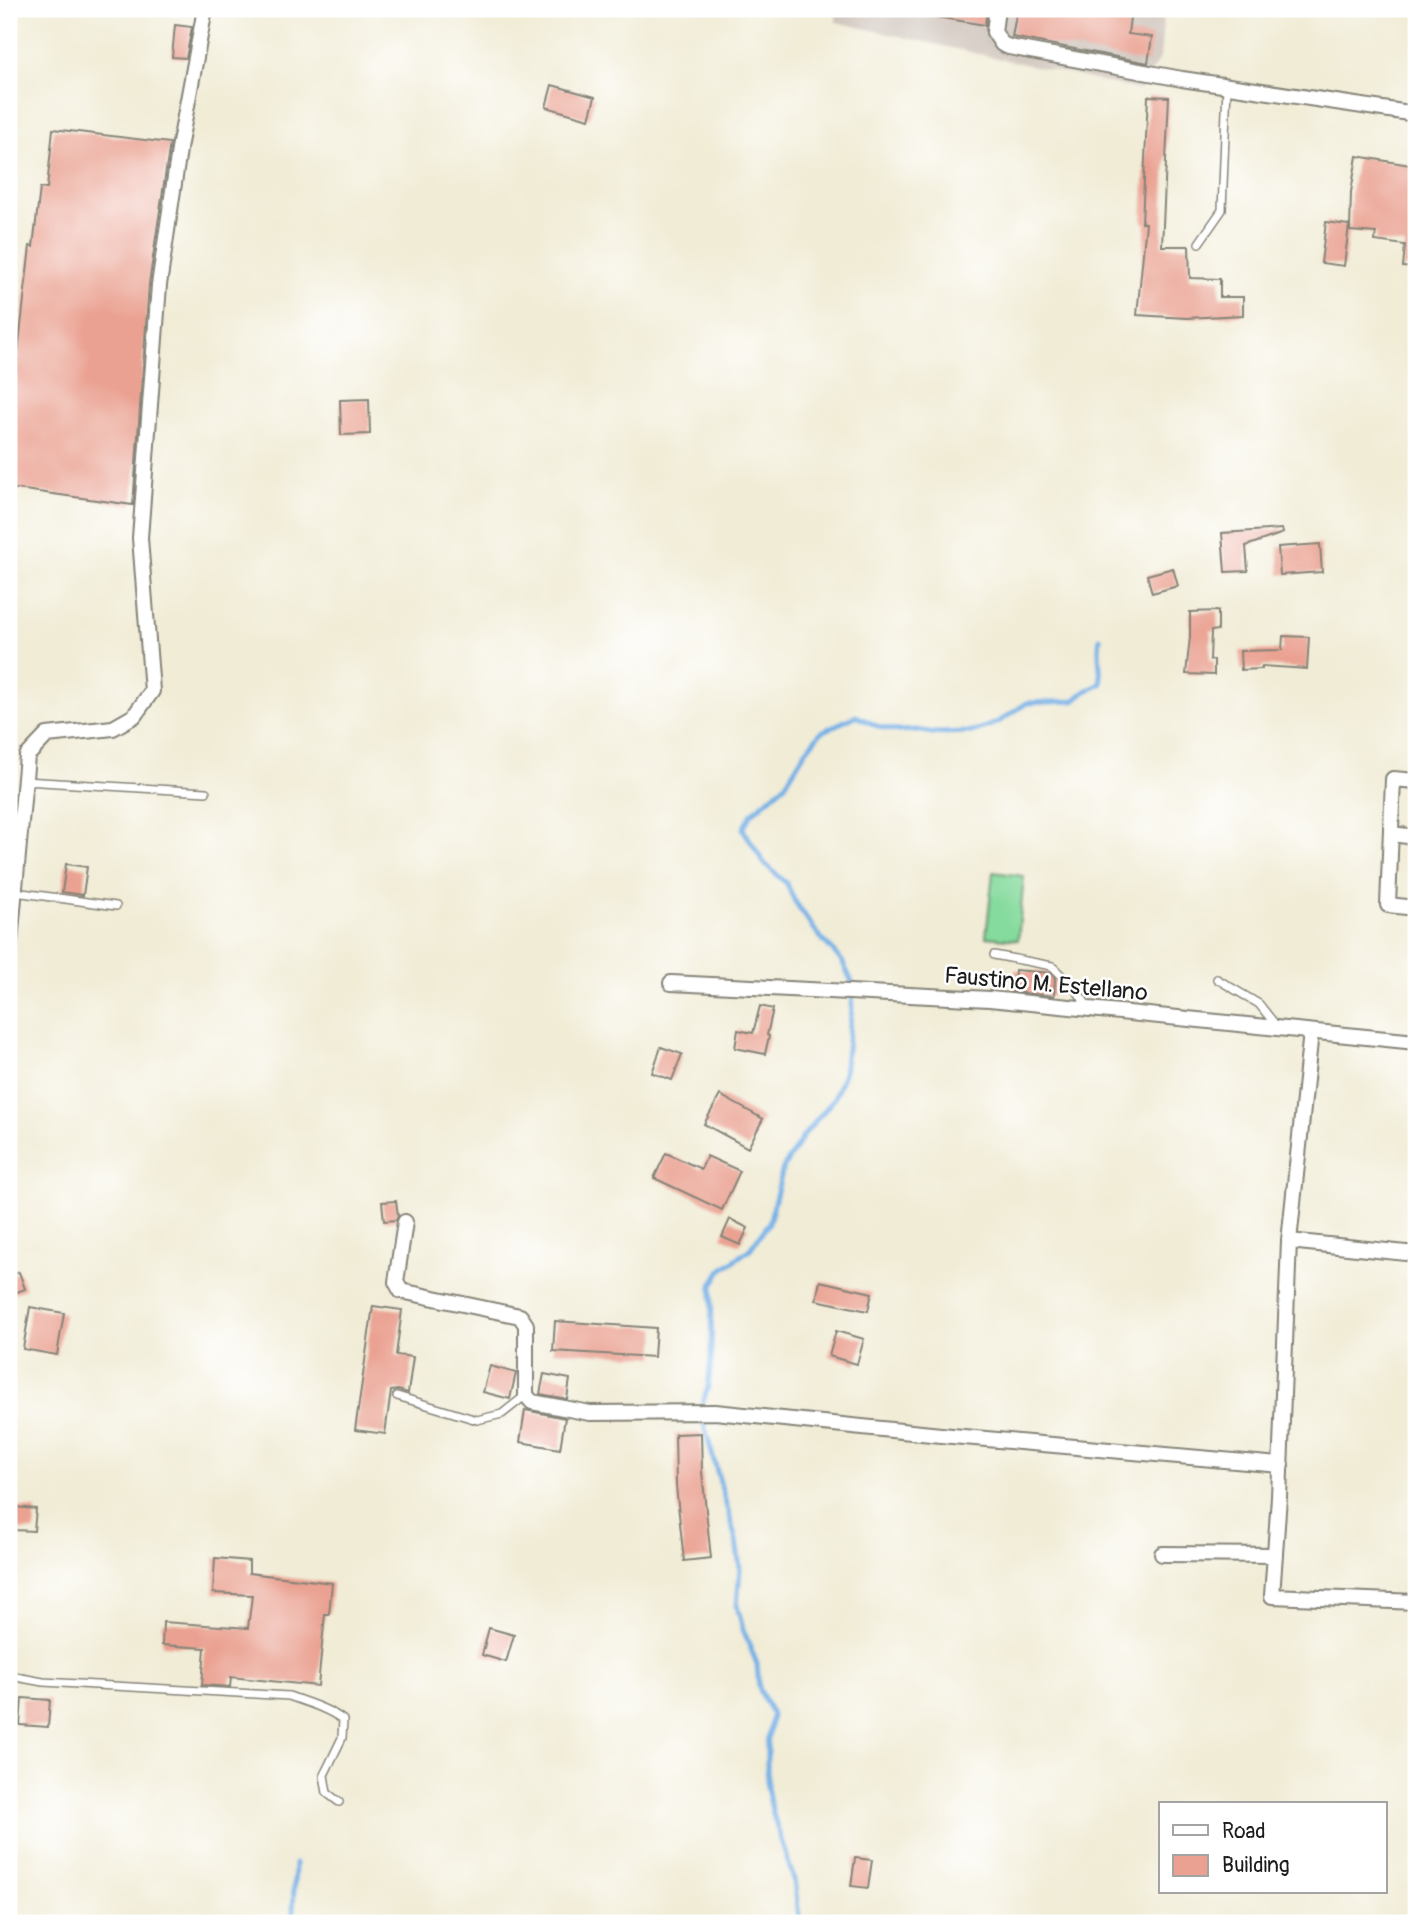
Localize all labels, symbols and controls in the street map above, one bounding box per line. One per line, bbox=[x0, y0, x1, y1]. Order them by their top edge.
street label: Faustino M. Estellano bbox=[943, 961, 1149, 1007]
legend bbox=[1159, 1802, 1386, 1894]
text: Road bbox=[1222, 1818, 1266, 1845]
text: Building bbox=[1222, 1852, 1289, 1879]

